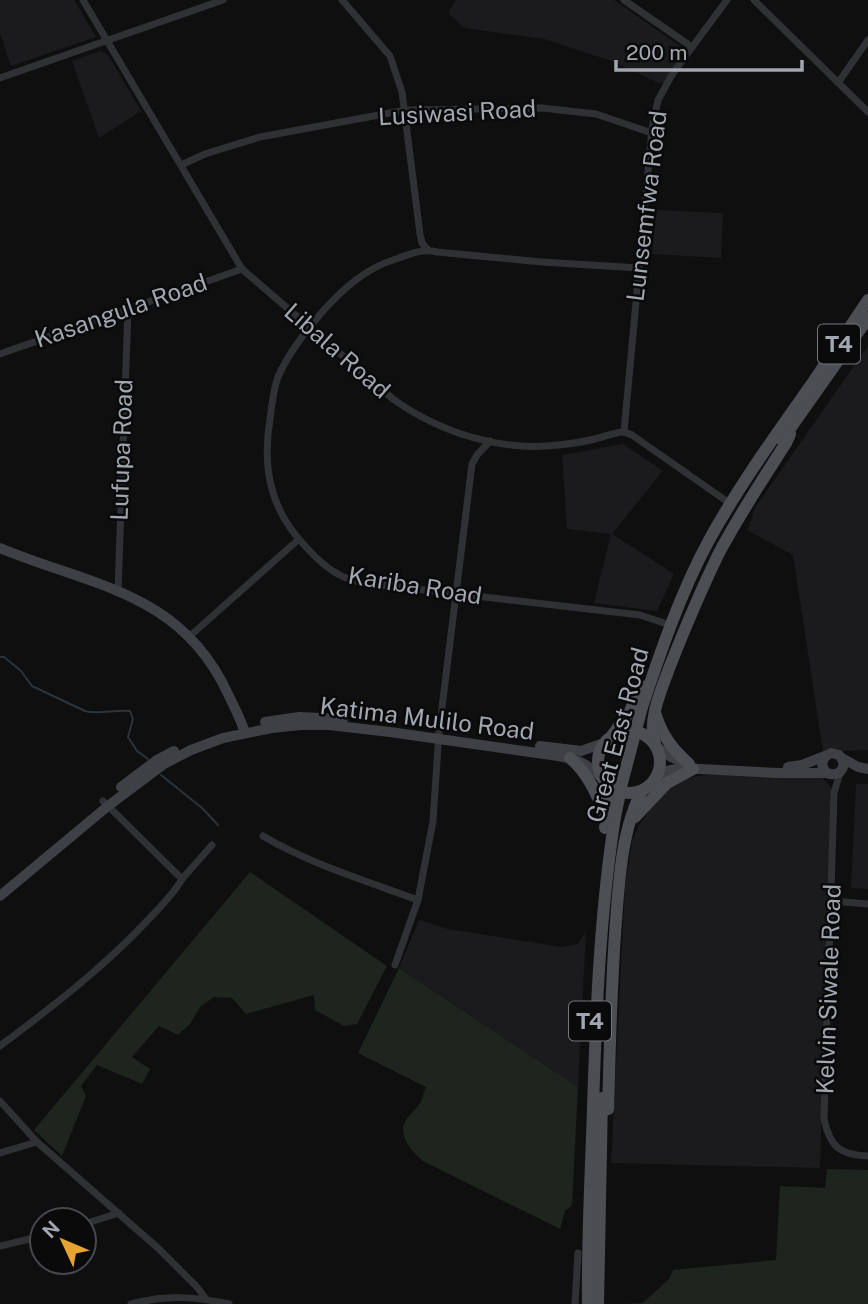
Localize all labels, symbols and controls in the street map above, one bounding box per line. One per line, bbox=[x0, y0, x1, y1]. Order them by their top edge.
scale bar bbox=[616, 28, 802, 72]
text: 200 m bbox=[626, 40, 687, 65]
street label: Lusiwasi Road bbox=[377, 94, 537, 130]
street label: Lunsemfwa Road bbox=[620, 109, 672, 303]
street label: Kasangula Road bbox=[31, 267, 211, 353]
street label: Libala Road bbox=[279, 297, 396, 404]
road number: T4 bbox=[818, 324, 860, 364]
street label: Lufupa Road bbox=[105, 379, 137, 521]
street label: Kariba Road bbox=[346, 561, 484, 609]
street label: Great East Road bbox=[580, 644, 654, 825]
street label: Katima Mulilo Road bbox=[318, 691, 536, 745]
street label: Kelvin Siwale Road bbox=[810, 883, 846, 1095]
road number: T4 bbox=[569, 1002, 611, 1040]
north arrow bbox=[28, 1206, 98, 1276]
text: N bbox=[38, 1216, 64, 1242]

